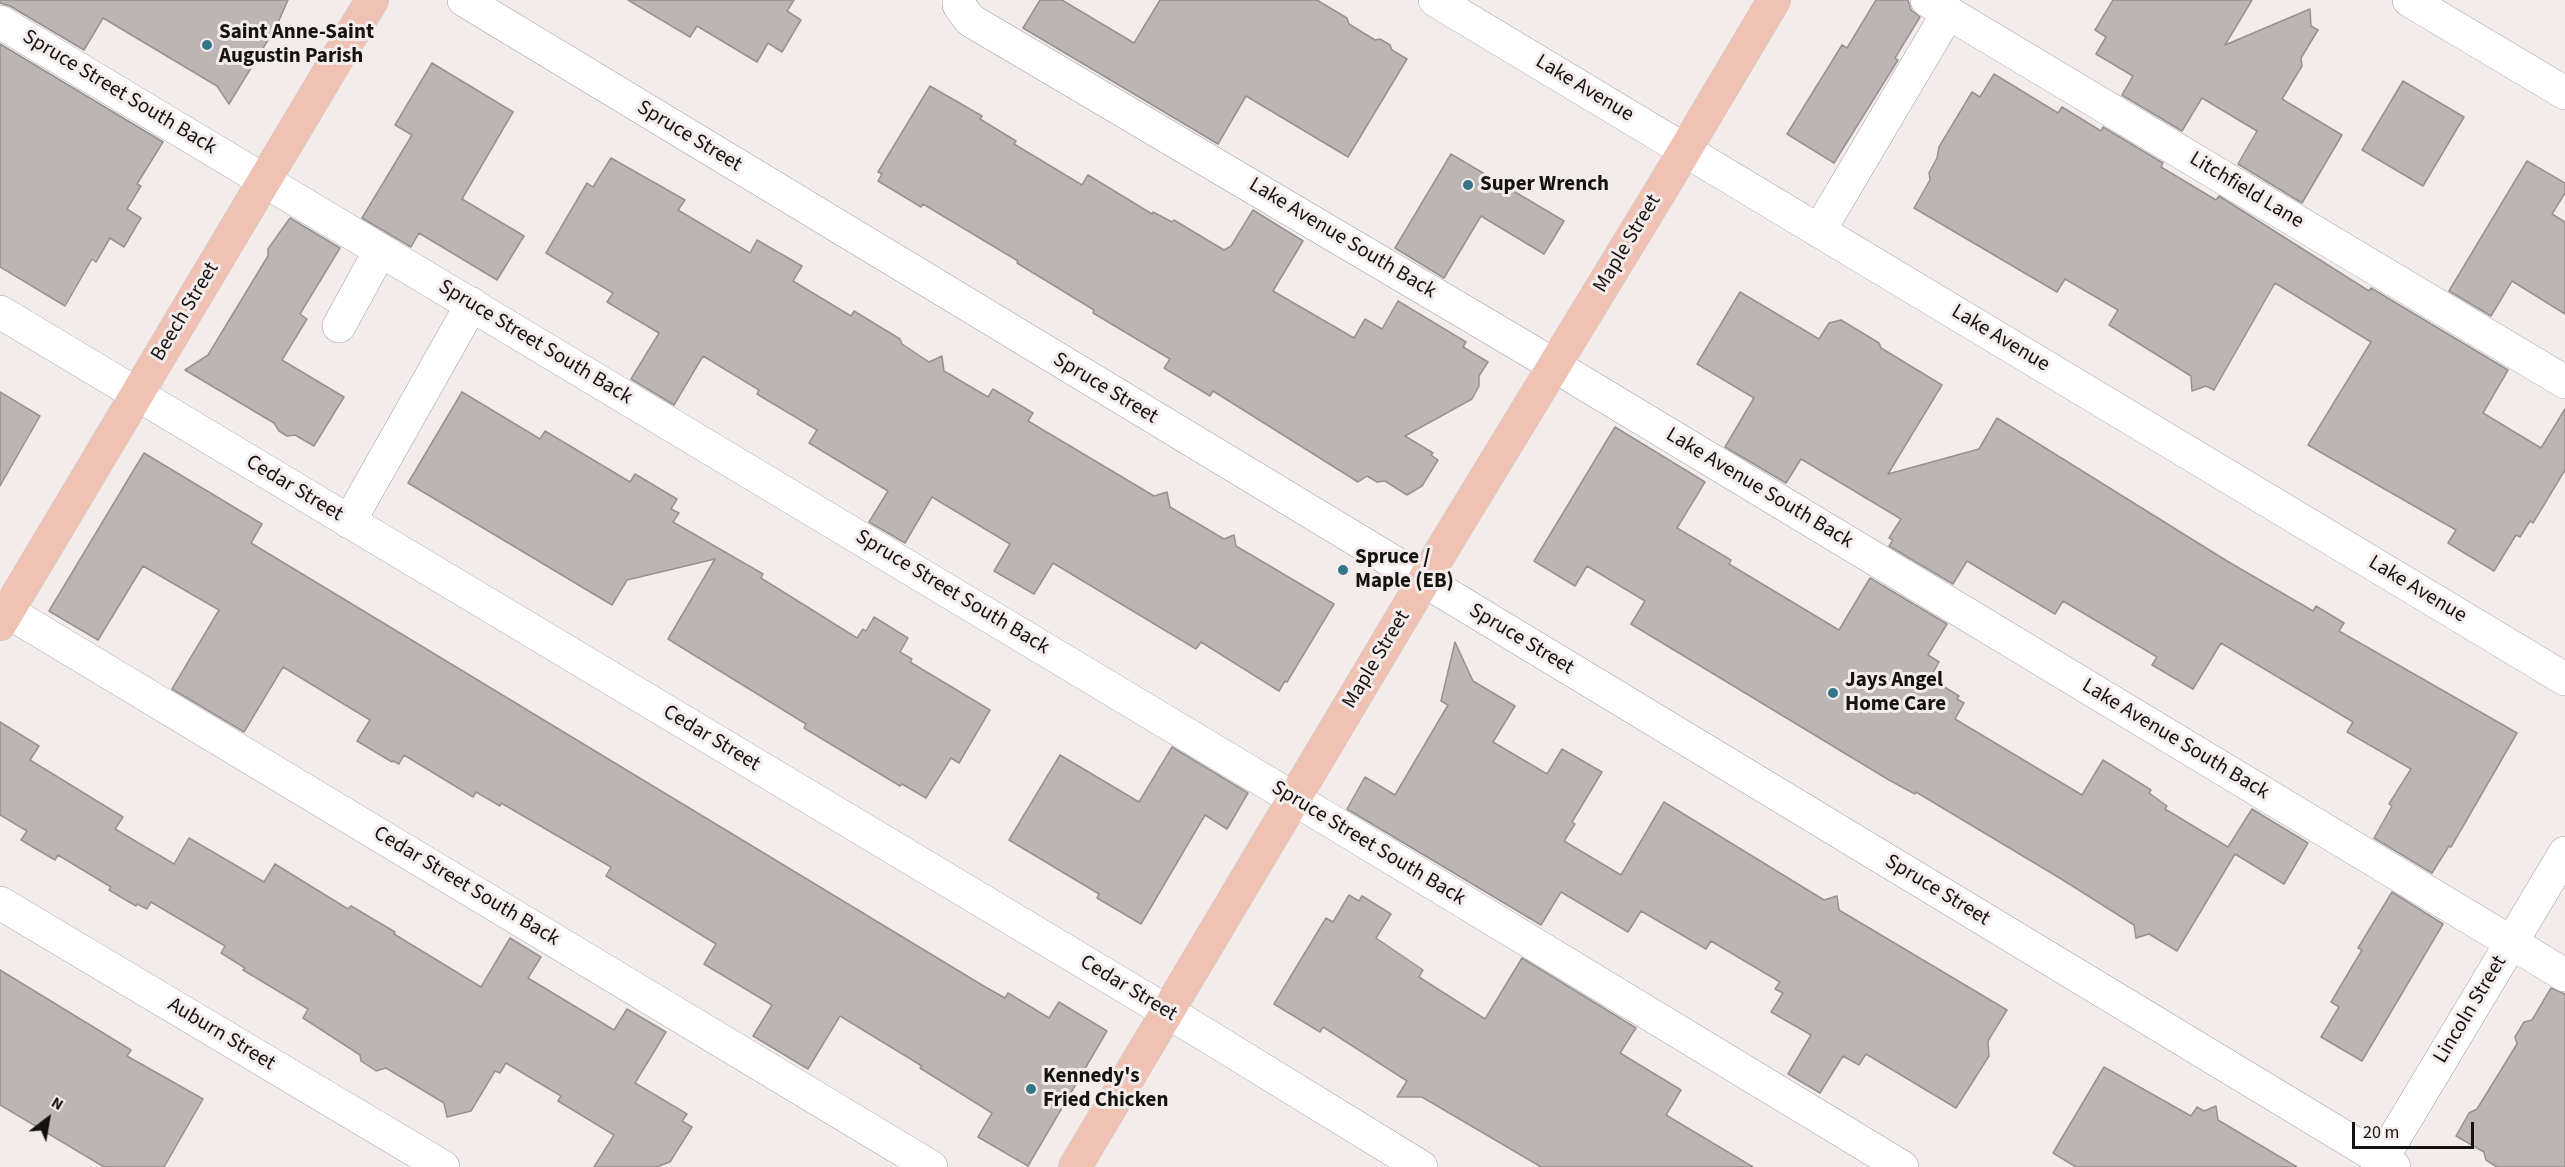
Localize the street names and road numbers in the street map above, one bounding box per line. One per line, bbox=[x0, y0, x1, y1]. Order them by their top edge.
street label: Spruce Street South Back bbox=[17, 25, 221, 161]
street label: Lake Avenue bbox=[1530, 50, 1638, 128]
street label: Spruce Street bbox=[632, 96, 746, 178]
street label: Litchfield Lane bbox=[2184, 147, 2308, 235]
street label: Lake Avenue South Back bbox=[1244, 173, 1440, 305]
street label: Maple Street bbox=[1589, 190, 1667, 298]
street label: Beech Street bbox=[147, 258, 225, 366]
street label: Spruce Street South Back bbox=[433, 275, 637, 411]
street label: Lake Avenue bbox=[1946, 300, 2054, 378]
street label: Spruce Street bbox=[1048, 348, 1162, 430]
street label: Lake Avenue South Back bbox=[1661, 423, 1857, 555]
street label: Cedar Street bbox=[241, 450, 347, 528]
street label: Spruce Street South Back bbox=[850, 525, 1054, 661]
street label: Lake Avenue bbox=[2363, 551, 2471, 629]
street label: Spruce Street bbox=[1464, 599, 1578, 681]
street label: Maple Street bbox=[1338, 606, 1416, 714]
street label: Lake Avenue South Back bbox=[2077, 674, 2273, 806]
street label: Cedar Street bbox=[658, 700, 764, 778]
street label: Spruce Street South Back bbox=[1266, 776, 1470, 912]
street label: Cedar Street South Back bbox=[368, 821, 564, 953]
street label: Spruce Street bbox=[1880, 850, 1994, 932]
street label: Cedar Street bbox=[1075, 950, 1181, 1028]
street label: Lincoln Street bbox=[2429, 952, 2513, 1068]
street label: Auburn Street bbox=[163, 993, 279, 1077]

